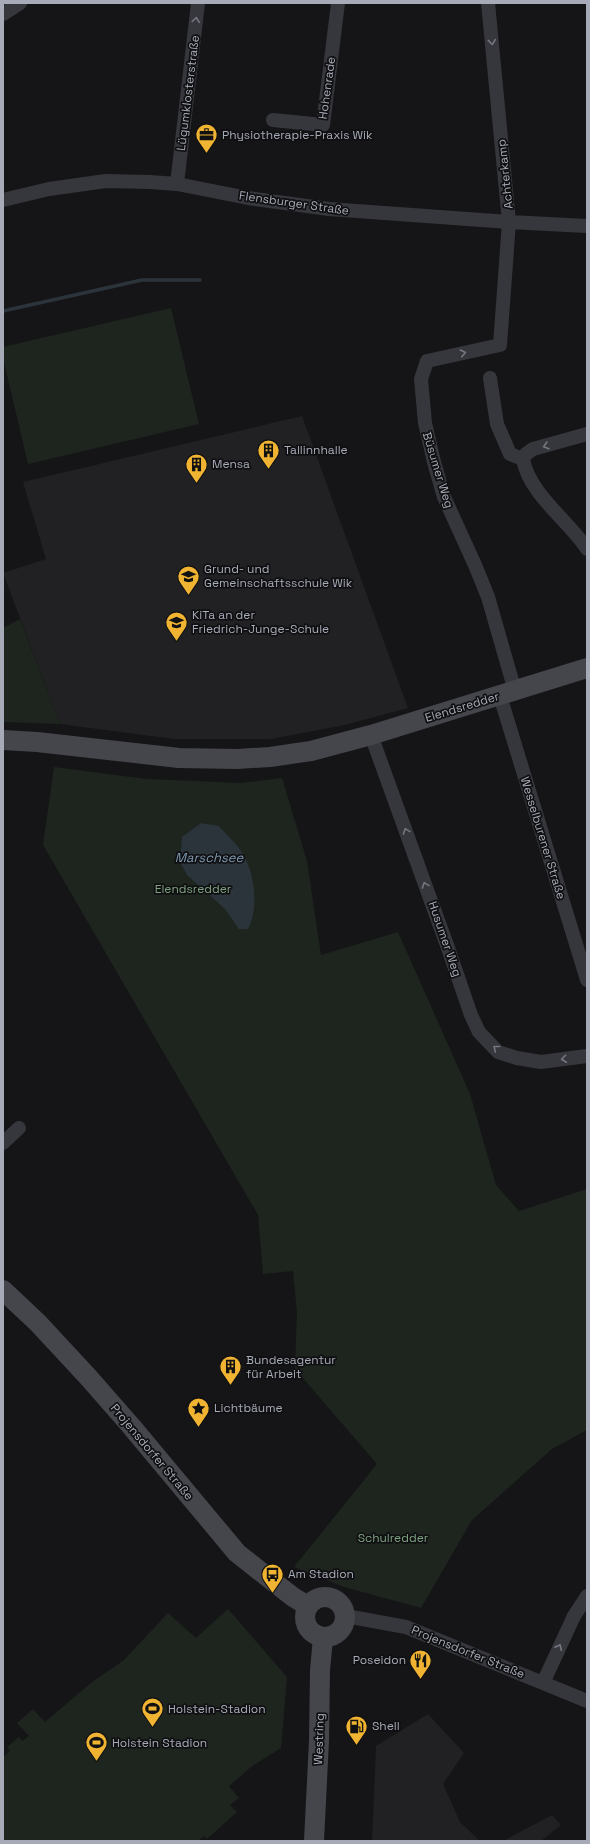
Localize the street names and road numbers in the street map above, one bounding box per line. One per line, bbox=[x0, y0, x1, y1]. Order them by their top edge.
street label: Lügumklosterstraße bbox=[173, 34, 203, 152]
street label: Hohenrade bbox=[315, 56, 339, 120]
street label: Achterkamp bbox=[493, 138, 517, 210]
street label: Flensburger Straße bbox=[238, 187, 350, 219]
street label: Büsumer Weg bbox=[419, 430, 457, 510]
street label: Elendsredder bbox=[423, 688, 501, 726]
street label: Wesselburener Straße bbox=[517, 775, 569, 901]
street label: Husumer Weg bbox=[425, 899, 465, 979]
street label: Projensdorfer Straße bbox=[107, 1401, 197, 1503]
street label: Projensdorfer Straße bbox=[409, 1622, 527, 1682]
street label: Westring bbox=[310, 1713, 328, 1765]

